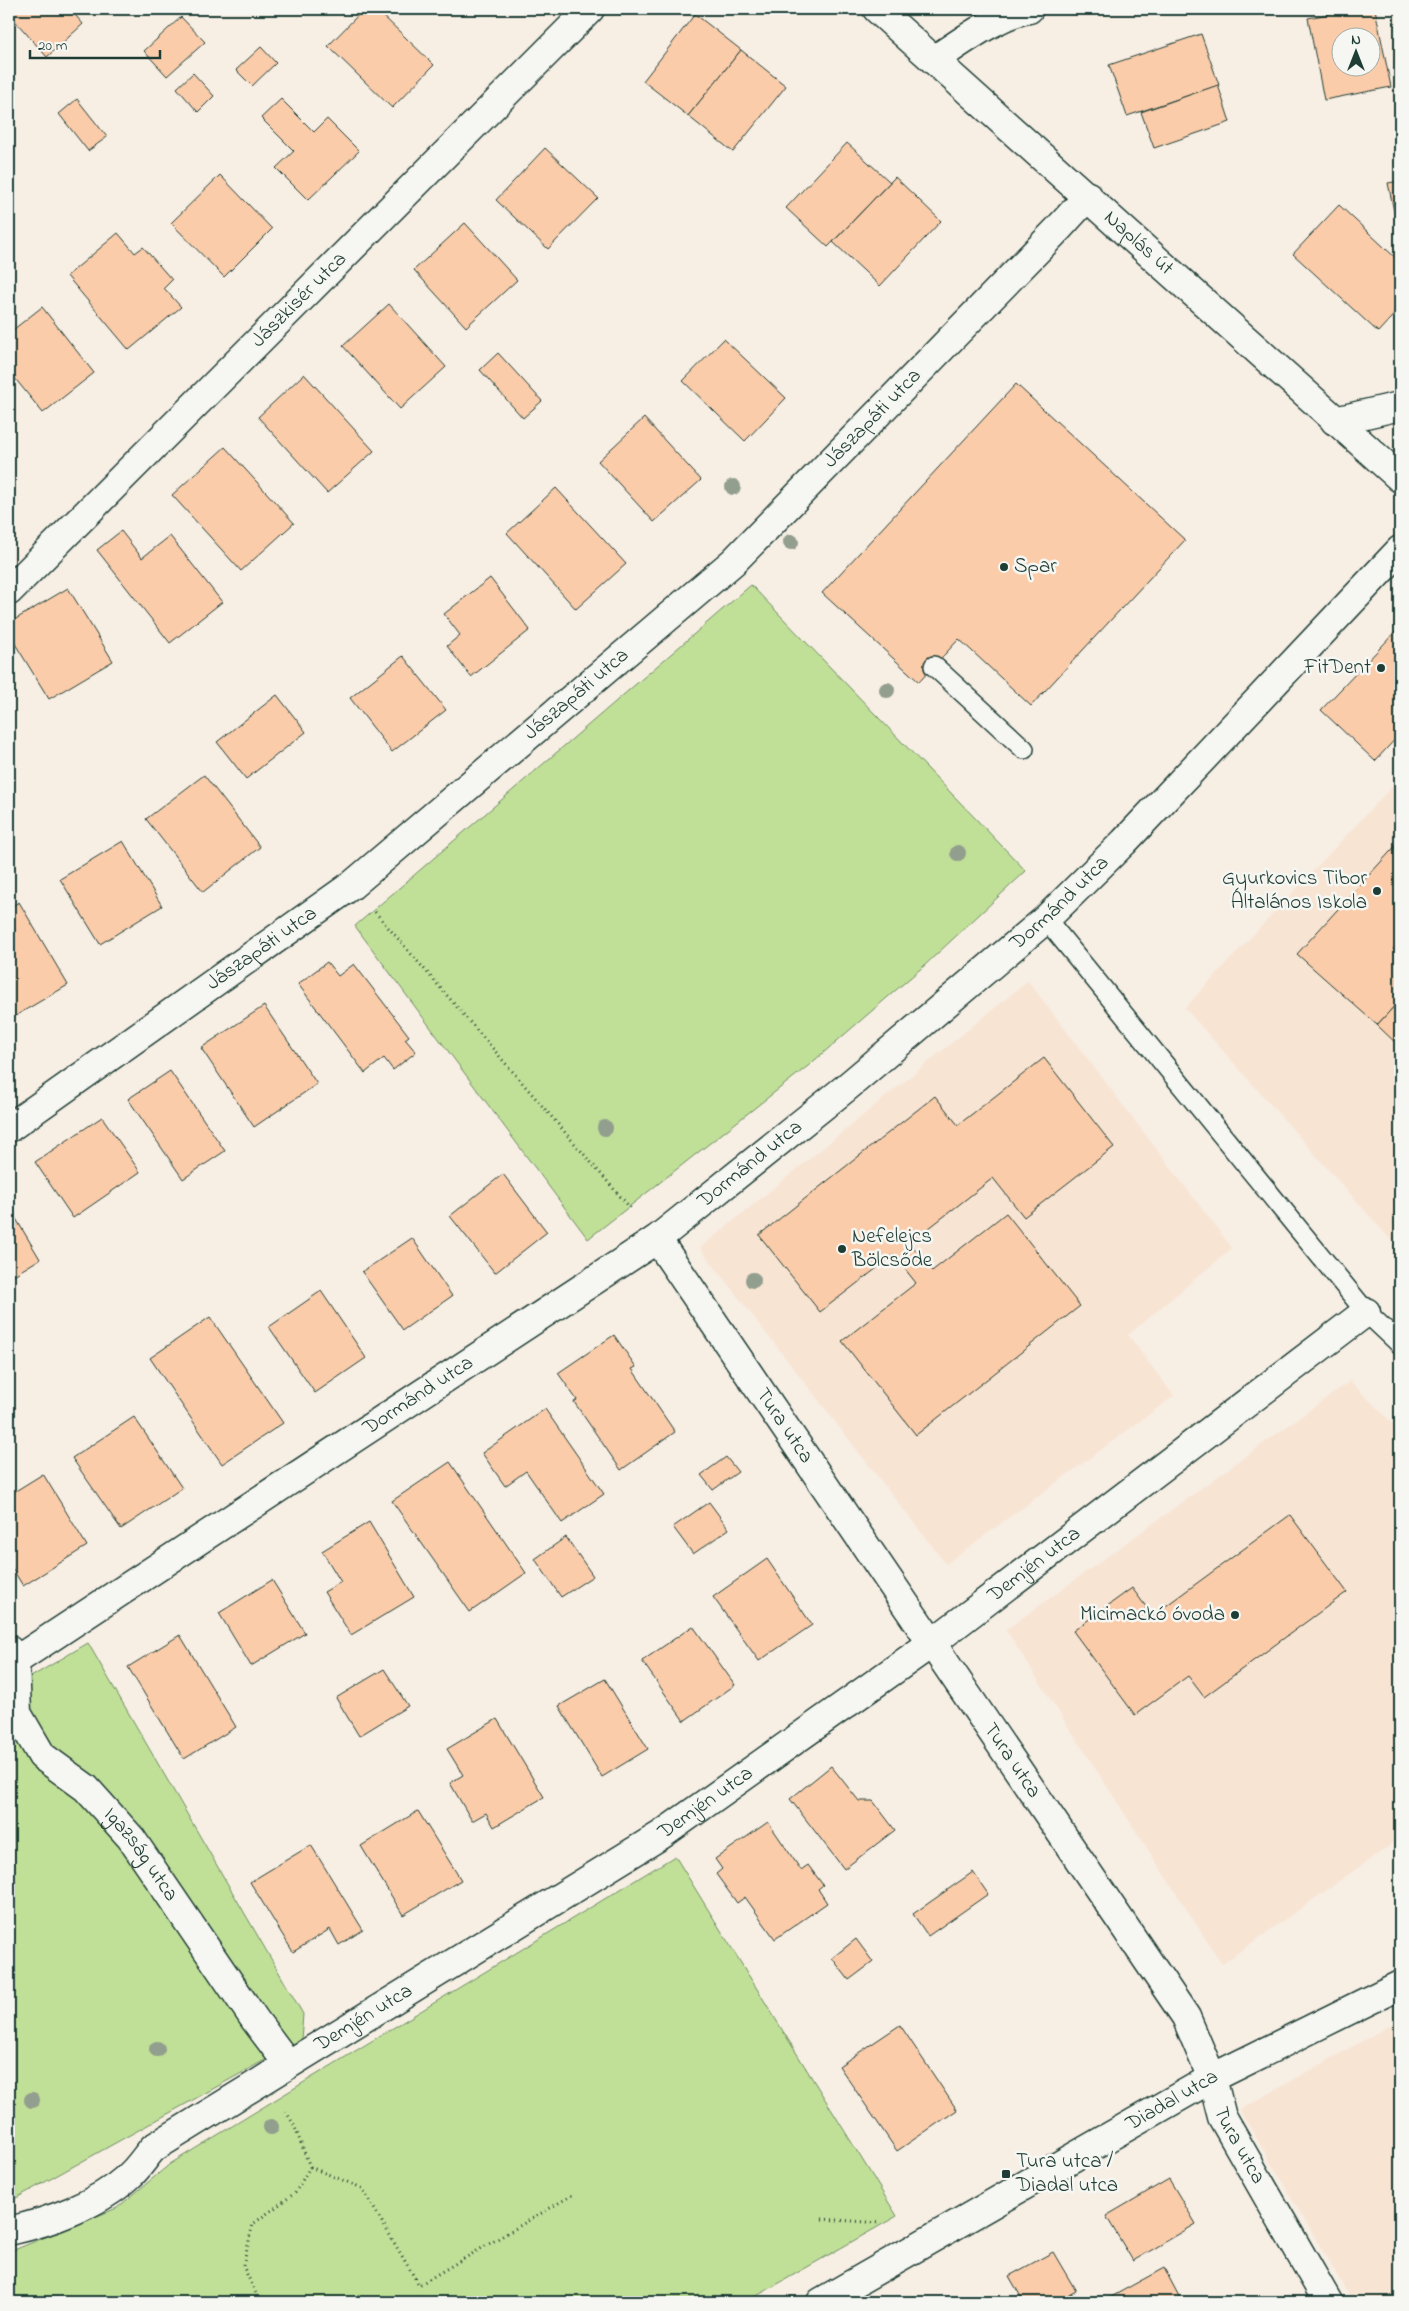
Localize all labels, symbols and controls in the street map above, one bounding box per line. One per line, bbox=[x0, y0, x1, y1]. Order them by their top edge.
scale bar bbox=[30, 28, 160, 60]
north arrow bbox=[1332, 28, 1382, 78]
text: N bbox=[1351, 30, 1361, 51]
text: 20 m bbox=[38, 35, 68, 57]
street label: Naplás út bbox=[1096, 204, 1180, 283]
street label: Jászkisér utca bbox=[245, 245, 354, 355]
street label: Jászapáti utca bbox=[817, 362, 929, 476]
place label: Spar bbox=[1014, 552, 1057, 582]
marker: Spar bbox=[998, 561, 1010, 573]
street label: Jászapáti utca bbox=[518, 641, 636, 748]
place label: FitDent bbox=[1303, 653, 1371, 683]
marker: FitDent bbox=[1375, 662, 1387, 674]
street label: Dormánd utca bbox=[1003, 849, 1116, 959]
place label: Gyurkovics Tibor Általános Iskola bbox=[1222, 864, 1367, 918]
marker: Gyurkovics Tibor Általános Iskola bbox=[1371, 885, 1383, 897]
street label: Jászapáti utca bbox=[200, 899, 324, 998]
street label: Dormánd utca bbox=[691, 1113, 809, 1216]
place label: Nefelejcs Bölcsőde bbox=[851, 1222, 933, 1276]
marker: Nefelejcs Bölcsőde bbox=[836, 1243, 848, 1255]
street label: Dormánd utca bbox=[356, 1348, 480, 1444]
street label: Tura utca bbox=[748, 1382, 821, 1470]
street label: Demjén utca bbox=[981, 1520, 1087, 1611]
place label: Micimackó óvoda bbox=[1080, 1600, 1225, 1630]
marker: Micimackó óvoda bbox=[1229, 1609, 1241, 1621]
street label: Tura utca bbox=[975, 1717, 1048, 1805]
street label: Demjén utca bbox=[651, 1759, 759, 1848]
street label: Igazság utca bbox=[96, 1801, 185, 1908]
street label: Demjén utca bbox=[308, 1976, 419, 2060]
street label: Diadal utca bbox=[1120, 2062, 1224, 2140]
street label: Tura utca bbox=[1205, 2103, 1272, 2190]
place label: Tura utca / Diadal utca bbox=[1015, 2147, 1118, 2201]
marker: Tura utca / Diadal utca bbox=[1000, 2168, 1012, 2180]

